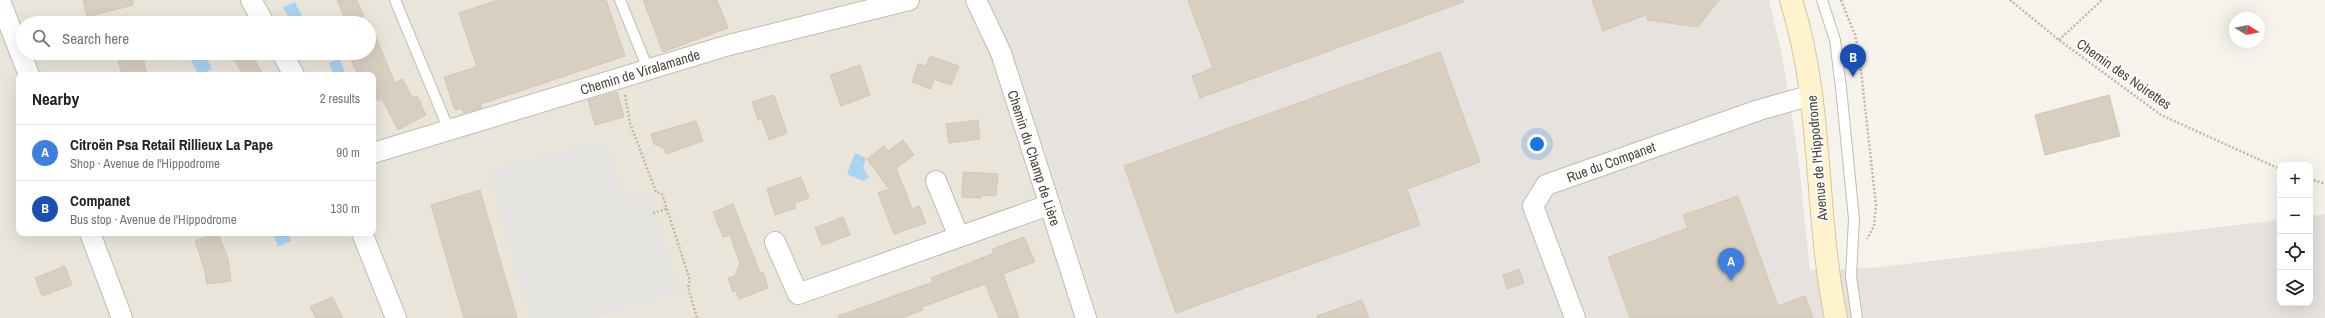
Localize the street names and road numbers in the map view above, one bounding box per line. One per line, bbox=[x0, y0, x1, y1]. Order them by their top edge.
street label: Chemin des Noirettes bbox=[2073, 35, 2175, 114]
street label: Chemin de Viralamande bbox=[578, 45, 702, 99]
street label: Chemin du Champ de Lière bbox=[1004, 88, 1064, 228]
street label: Avenue de l'Hippodrome bbox=[1803, 95, 1832, 222]
street label: Rue du Companet bbox=[1564, 138, 1658, 186]

